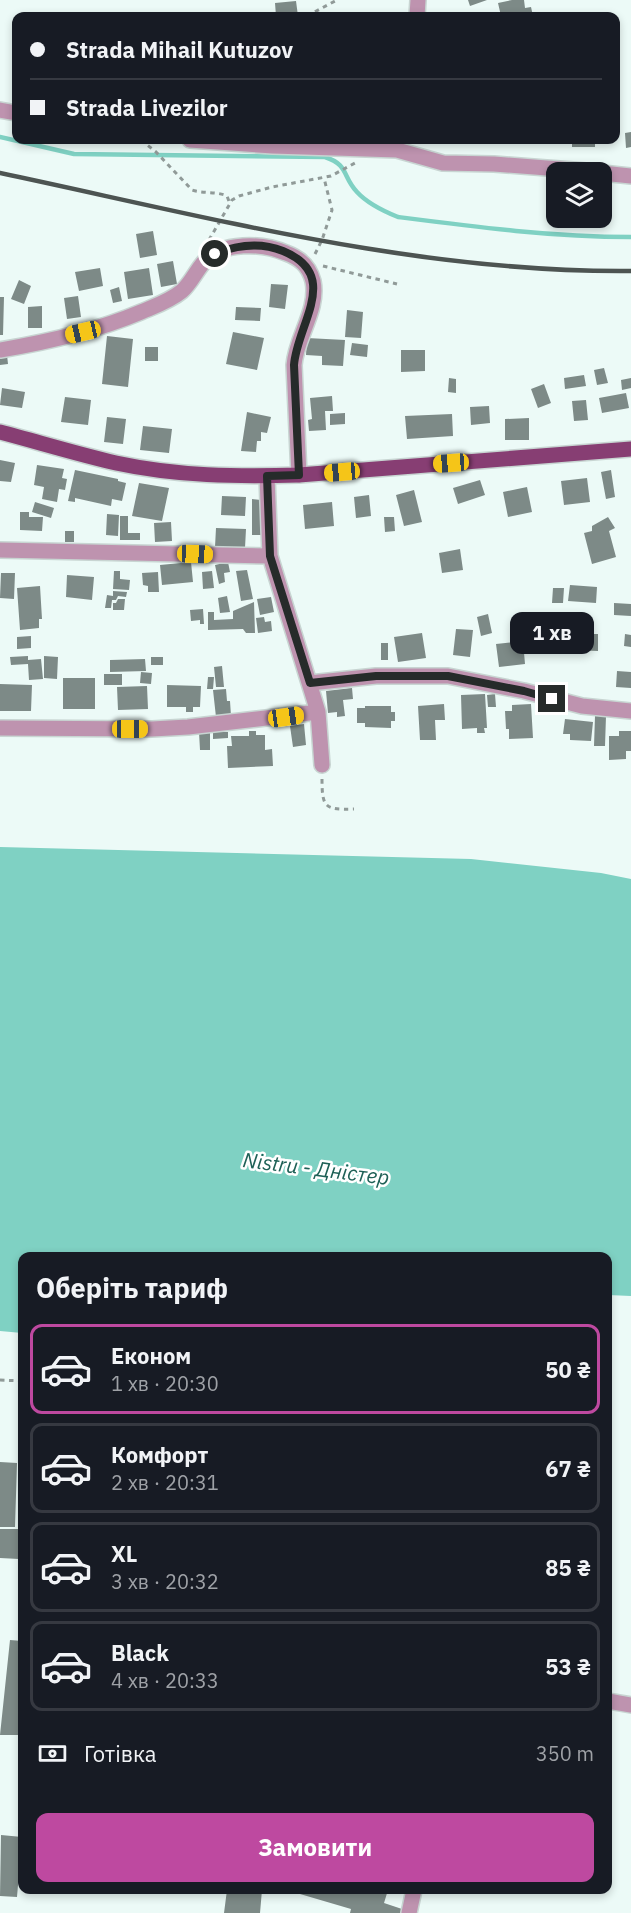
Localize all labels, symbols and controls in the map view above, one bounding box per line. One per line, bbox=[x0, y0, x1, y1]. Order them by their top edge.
text: Strada Mihail Kutuzov bbox=[66, 35, 293, 64]
text: Strada Livezilor bbox=[66, 93, 228, 122]
map controls bbox=[546, 162, 612, 228]
button: layers bbox=[546, 162, 612, 228]
route start bbox=[201, 240, 228, 267]
car bbox=[63, 319, 103, 345]
car bbox=[432, 453, 470, 473]
car bbox=[323, 461, 361, 483]
car bbox=[177, 544, 213, 564]
callout: 1 хв bbox=[510, 612, 594, 654]
text: 1 хв bbox=[532, 619, 572, 646]
route end bbox=[538, 685, 565, 712]
car bbox=[267, 706, 305, 728]
car bbox=[112, 720, 148, 738]
water label: Nistru - Дністер bbox=[241, 1145, 391, 1191]
text: Оберіть тариф bbox=[36, 1270, 228, 1305]
text: Економ bbox=[111, 1341, 191, 1370]
icon: car bbox=[39, 1342, 93, 1396]
text: 50 ₴ bbox=[545, 1355, 591, 1384]
text: 1 хв · 20:30 bbox=[111, 1370, 219, 1397]
text: Комфорт bbox=[111, 1440, 208, 1469]
icon: car bbox=[39, 1441, 93, 1495]
text: 67 ₴ bbox=[545, 1454, 591, 1483]
text: 2 хв · 20:31 bbox=[111, 1469, 219, 1496]
text: XL bbox=[111, 1539, 137, 1568]
icon: car bbox=[39, 1540, 93, 1594]
text: 85 ₴ bbox=[545, 1553, 591, 1582]
text: 3 хв · 20:32 bbox=[111, 1568, 219, 1595]
text: Black bbox=[111, 1638, 169, 1667]
icon: car bbox=[39, 1639, 93, 1693]
text: 53 ₴ bbox=[545, 1652, 591, 1681]
text: 4 хв · 20:33 bbox=[111, 1667, 219, 1694]
icon: cash bbox=[36, 1737, 69, 1770]
text: Готівка bbox=[84, 1739, 157, 1768]
text: 350 m bbox=[536, 1740, 594, 1767]
button: Замовити bbox=[36, 1813, 594, 1882]

